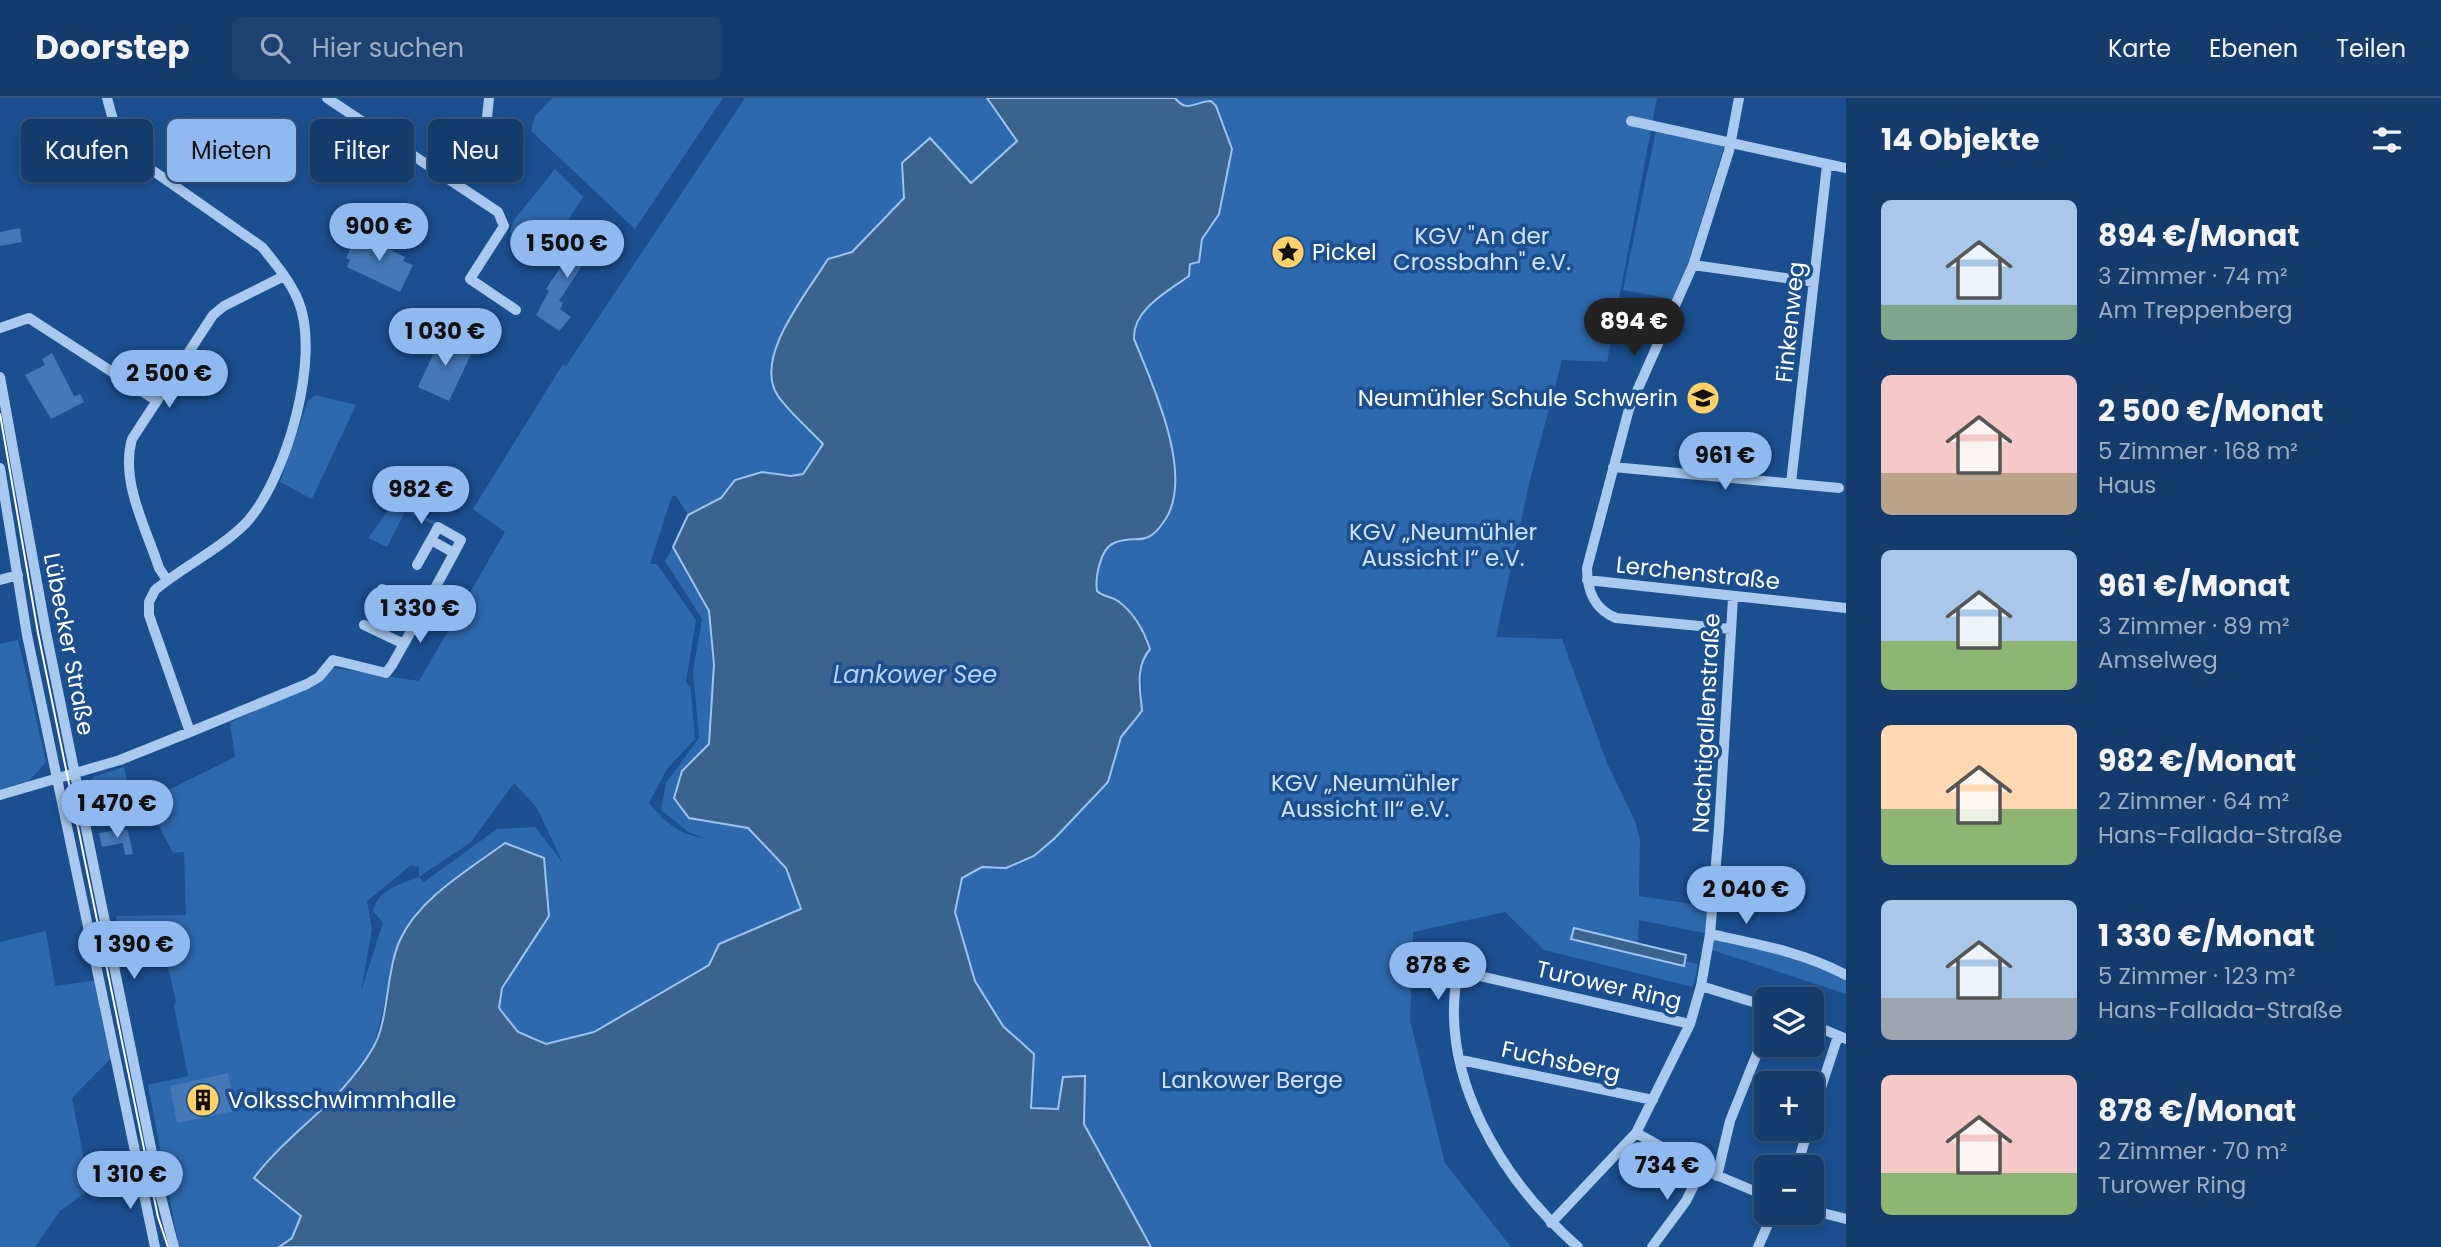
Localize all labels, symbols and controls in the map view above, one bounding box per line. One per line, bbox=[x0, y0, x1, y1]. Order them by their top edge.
search box bbox=[232, 17, 722, 80]
text: Doorstep bbox=[35, 24, 190, 71]
icon: search bbox=[256, 29, 294, 67]
text: Hier suchen bbox=[312, 30, 464, 66]
text: Karte bbox=[2108, 32, 2171, 65]
text: Ebenen bbox=[2209, 32, 2298, 65]
text: Teilen bbox=[2336, 32, 2406, 65]
text: 14 Objekte bbox=[1881, 118, 2039, 161]
chip: Kaufen bbox=[21, 119, 153, 182]
chip: Mieten bbox=[167, 119, 296, 182]
chip: Filter bbox=[310, 119, 414, 182]
chip: Neu bbox=[428, 119, 523, 182]
icon: filters bbox=[2368, 121, 2406, 159]
pin: 900 € bbox=[330, 204, 428, 263]
text: 900 € bbox=[345, 210, 413, 242]
text: 894 €/Monat bbox=[2098, 214, 2299, 257]
pin: 1 500 € bbox=[502, 220, 632, 280]
park label: KGV "An der Crossbahn" e.V. bbox=[1393, 220, 1571, 278]
text: 1 500 € bbox=[526, 227, 608, 259]
icon: home bbox=[1937, 228, 2021, 312]
place icon: Pickel bbox=[1269, 233, 1307, 271]
place label: Pickel bbox=[1312, 236, 1377, 268]
street label: Finkenweg bbox=[1768, 260, 1812, 384]
text: 3 Zimmer · 74 m² bbox=[2098, 260, 2288, 292]
text: Am Treppenberg bbox=[2098, 294, 2293, 326]
pin: 894 € bbox=[1585, 299, 1683, 358]
text: 894 € bbox=[1600, 305, 1668, 337]
pin: 1 030 € bbox=[380, 308, 510, 368]
text: 1 030 € bbox=[405, 315, 485, 347]
pin: 2 500 € bbox=[104, 350, 234, 410]
text: 2 500 € bbox=[126, 357, 212, 389]
school or university icon: Neumühler Schule Schwerin bbox=[1684, 379, 1722, 417]
place label: Neumühler Schule Schwerin bbox=[1358, 382, 1678, 414]
text: 2 500 €/Monat bbox=[2098, 389, 2323, 432]
icon: home bbox=[1937, 403, 2021, 487]
pin: 961 € bbox=[1676, 432, 1774, 492]
text: 5 Zimmer · 168 m² bbox=[2098, 435, 2298, 467]
text: 961 € bbox=[1695, 439, 1755, 471]
pin: 982 € bbox=[372, 466, 470, 526]
text: Haus bbox=[2098, 469, 2156, 501]
text: 982 € bbox=[388, 473, 454, 505]
park label: KGV „Neumühler Aussicht I“ e.V. bbox=[1349, 516, 1537, 574]
street label: Lerchenstraße bbox=[1614, 548, 1782, 598]
street label: Lübecker Straße bbox=[36, 550, 102, 738]
text: 961 €/Monat bbox=[2098, 564, 2290, 607]
icon: home bbox=[1937, 578, 2021, 662]
pin: 1 330 € bbox=[355, 586, 485, 645]
text: 1 330 € bbox=[380, 592, 460, 624]
text: 3 Zimmer · 89 m² bbox=[2098, 610, 2290, 642]
street label: Nachtigallenstraße bbox=[1684, 612, 1728, 834]
text: Amselweg bbox=[2098, 644, 2218, 676]
water label: Lankower See bbox=[833, 658, 997, 691]
text: 982 €/Monat bbox=[2098, 739, 2296, 782]
icon: home bbox=[1937, 753, 2021, 837]
park label: KGV „Neumühler Aussicht II“ e.V. bbox=[1271, 767, 1459, 825]
pin: 1 470 € bbox=[52, 780, 182, 840]
text: 2 Zimmer · 64 m² bbox=[2098, 785, 2289, 817]
text: 1 470 € bbox=[77, 787, 157, 819]
text: Hans-Fallada-Straße bbox=[2098, 819, 2343, 851]
pin: 2 040 € bbox=[1681, 866, 1811, 926]
text: 2 040 € bbox=[1703, 873, 1789, 905]
text: 1 330 €/Monat bbox=[2098, 914, 2315, 957]
pin: 1 390 € bbox=[69, 922, 199, 981]
text: 1 390 € bbox=[94, 928, 174, 960]
icon: home bbox=[1937, 928, 2021, 1012]
pin: 878 € bbox=[1389, 942, 1487, 1002]
text: 878 € bbox=[1405, 949, 1471, 981]
street label: Turower Ring bbox=[1533, 953, 1685, 1017]
text: 5 Zimmer · 123 m² bbox=[2098, 960, 2296, 992]
map controls bbox=[1754, 987, 1824, 1225]
button: layers bbox=[1754, 987, 1824, 1057]
text: Hans-Fallada-Straße bbox=[2098, 994, 2343, 1026]
street label: Fuchsberg bbox=[1499, 1033, 1623, 1089]
park label: Lankower Berge bbox=[1161, 1064, 1343, 1096]
button: + bbox=[1754, 1071, 1824, 1141]
building icon: Volksschwimmhalle bbox=[184, 1081, 222, 1119]
place label: Volksschwimmhalle bbox=[228, 1084, 456, 1116]
text: 878 €/Monat bbox=[2098, 1089, 2296, 1132]
icon: home bbox=[1937, 1103, 2021, 1187]
text: 2 Zimmer · 70 m² bbox=[2098, 1135, 2287, 1167]
pin: 734 € bbox=[1618, 1142, 1716, 1202]
text: 734 € bbox=[1635, 1149, 1699, 1181]
pin: 1 310 € bbox=[65, 1152, 195, 1211]
button: − bbox=[1754, 1155, 1824, 1225]
text: 1 310 € bbox=[93, 1158, 167, 1190]
text: Turower Ring bbox=[2098, 1169, 2246, 1201]

